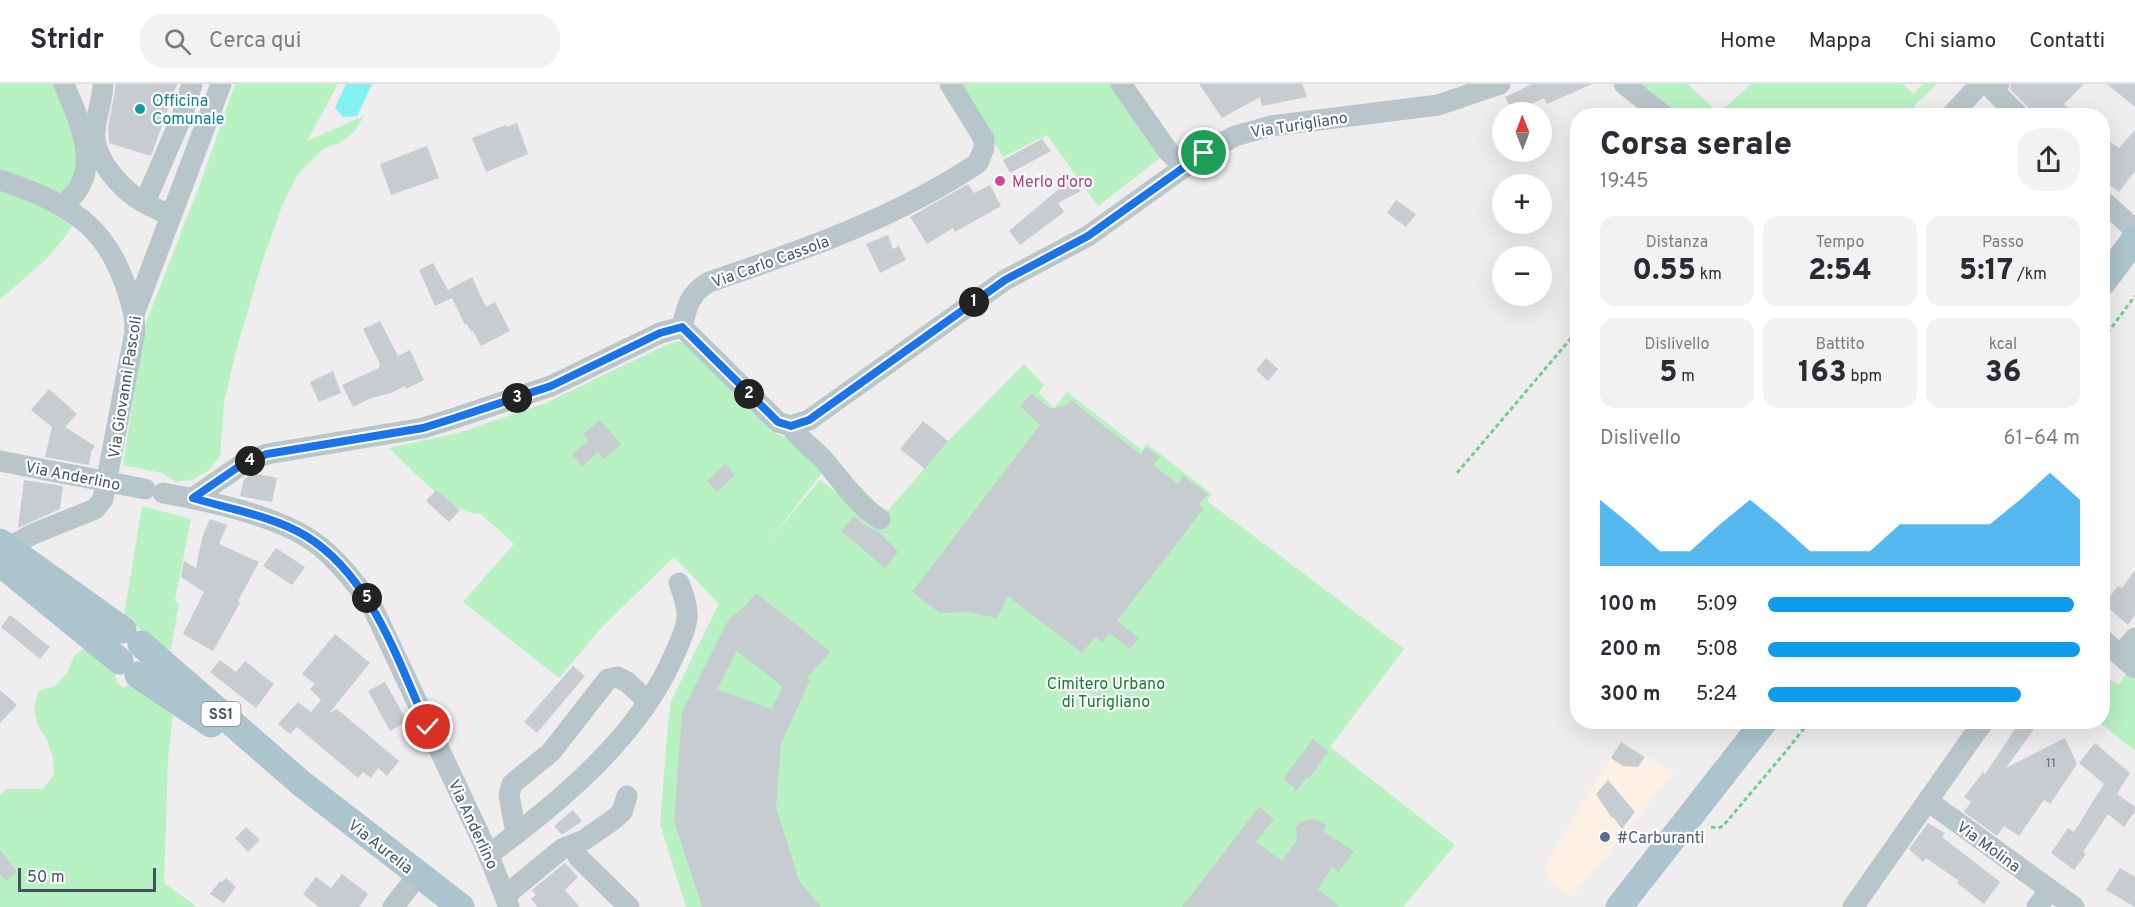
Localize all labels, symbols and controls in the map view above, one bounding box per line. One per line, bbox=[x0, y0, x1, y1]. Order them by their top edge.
search box bbox=[140, 14, 560, 68]
text: Stridr bbox=[30, 23, 104, 59]
icon: search bbox=[161, 25, 194, 58]
text: Cerca qui bbox=[209, 28, 301, 55]
text: Home bbox=[1720, 28, 1776, 55]
text: Mappa bbox=[1809, 28, 1871, 55]
text: Chi siamo bbox=[1904, 28, 1996, 55]
text: Contatti bbox=[2029, 28, 2105, 55]
place label: Officina Comunale bbox=[152, 92, 224, 130]
marker: Officina Comunale bbox=[133, 102, 147, 116]
north arrow bbox=[1492, 102, 1552, 162]
map controls bbox=[1492, 102, 1552, 306]
street label: Via Turigliano bbox=[1249, 108, 1349, 144]
text: Corsa serale bbox=[1600, 125, 1792, 167]
pin bbox=[1178, 127, 1229, 178]
button: share bbox=[2017, 128, 2080, 191]
icon: arrive bbox=[1187, 136, 1220, 169]
text: 19:45 bbox=[1600, 169, 1649, 195]
place label: Merlo d'oro bbox=[1012, 173, 1093, 193]
marker: Merlo d'oro bbox=[993, 174, 1007, 188]
button: + bbox=[1492, 174, 1552, 234]
street label: Via Carlo Cassola bbox=[709, 232, 832, 293]
text: Distanza bbox=[1646, 233, 1708, 253]
text: Tempo bbox=[1816, 233, 1864, 253]
text: Passo bbox=[1982, 233, 2024, 253]
button: − bbox=[1492, 246, 1552, 306]
text: 0.55 bbox=[1632, 253, 1696, 290]
text: 2:54 bbox=[1808, 253, 1872, 290]
text: 5:17 bbox=[1959, 253, 2013, 290]
text: km bbox=[1696, 265, 1722, 285]
text: /km bbox=[2013, 265, 2047, 285]
pin: 1 bbox=[959, 287, 989, 317]
text: 1 bbox=[971, 292, 977, 312]
street label: Via Giovanni Pascoli bbox=[105, 315, 147, 460]
text: Dislivello bbox=[1645, 335, 1709, 355]
text: Battito bbox=[1815, 335, 1865, 355]
text: kcal bbox=[1989, 335, 2017, 355]
text: 5 bbox=[1659, 355, 1677, 392]
text: 163 bbox=[1798, 355, 1847, 392]
text: 36 bbox=[1985, 355, 2021, 392]
text: m bbox=[1677, 367, 1695, 387]
text: bpm bbox=[1847, 367, 1882, 387]
pin: 2 bbox=[734, 379, 764, 409]
pin: 3 bbox=[502, 383, 532, 413]
text: 2 bbox=[744, 384, 754, 404]
text: 3 bbox=[512, 388, 522, 408]
text: Dislivello bbox=[1600, 426, 1681, 452]
text: 61–64 m bbox=[2004, 426, 2080, 452]
pin: 4 bbox=[235, 446, 265, 476]
text: 4 bbox=[245, 451, 255, 471]
street label: Via Anderlino bbox=[23, 458, 122, 496]
pin: 5 bbox=[352, 583, 382, 613]
text: 5 bbox=[362, 588, 372, 608]
text: 100 m bbox=[1600, 592, 1657, 618]
text: 5:09 bbox=[1696, 592, 1738, 618]
text: 200 m bbox=[1600, 637, 1661, 663]
text: 5:08 bbox=[1696, 637, 1738, 663]
park label: Cimitero Urbano di Turigliano bbox=[1047, 675, 1165, 713]
text: 300 m bbox=[1600, 682, 1661, 708]
text: 5:24 bbox=[1696, 682, 1737, 708]
pin bbox=[402, 701, 453, 752]
road number: SS1 bbox=[202, 702, 240, 726]
icon: check bbox=[411, 710, 444, 743]
house number: 11 bbox=[2046, 755, 2056, 772]
street label: Via Anderlino bbox=[443, 777, 502, 873]
street label: Via Aurelia bbox=[343, 816, 416, 879]
street label: Via Molina bbox=[1952, 818, 2024, 878]
place label: #Carburanti bbox=[1617, 829, 1704, 849]
marker: #Carburanti bbox=[1598, 830, 1612, 844]
scale bar bbox=[18, 865, 156, 892]
text: 50 m bbox=[27, 868, 65, 888]

